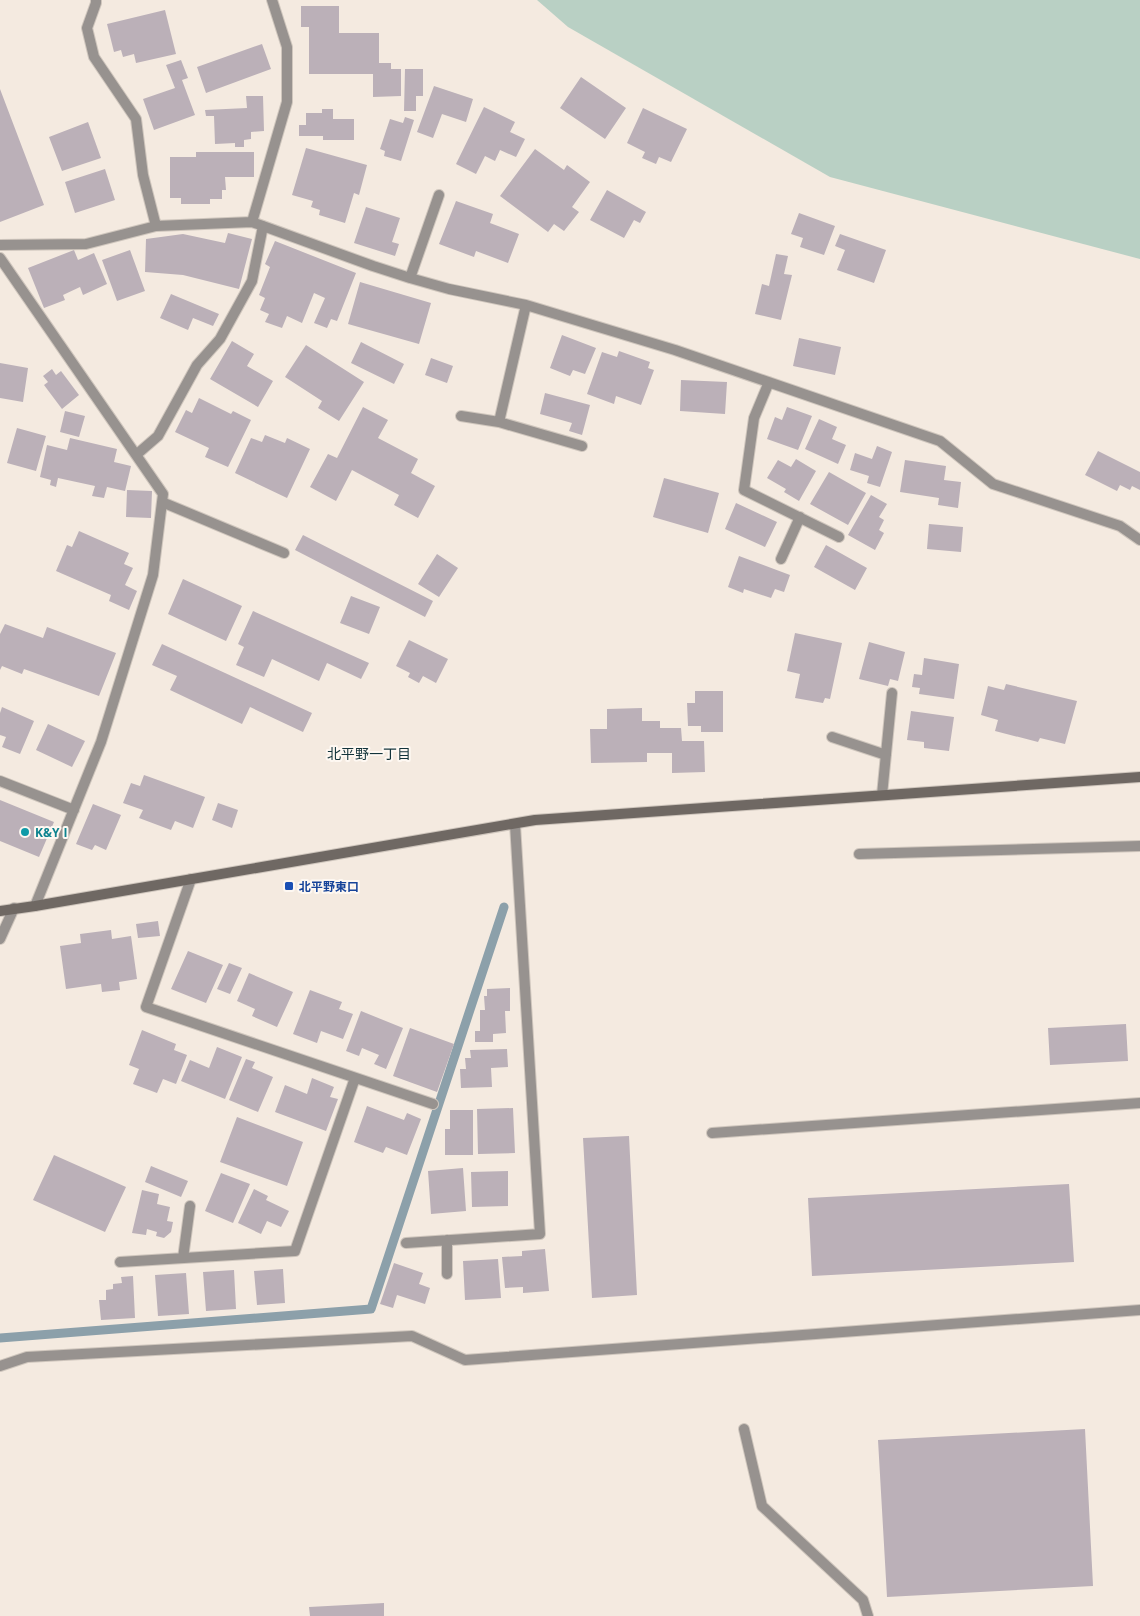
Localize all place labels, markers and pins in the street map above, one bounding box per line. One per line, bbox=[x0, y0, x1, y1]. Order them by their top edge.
place label: K&YⅠ bbox=[35, 824, 71, 841]
marker: K&YⅠ bbox=[19, 826, 31, 838]
place label: 北平野東口 bbox=[299, 878, 359, 895]
marker: 北平野東口 bbox=[283, 880, 295, 892]

